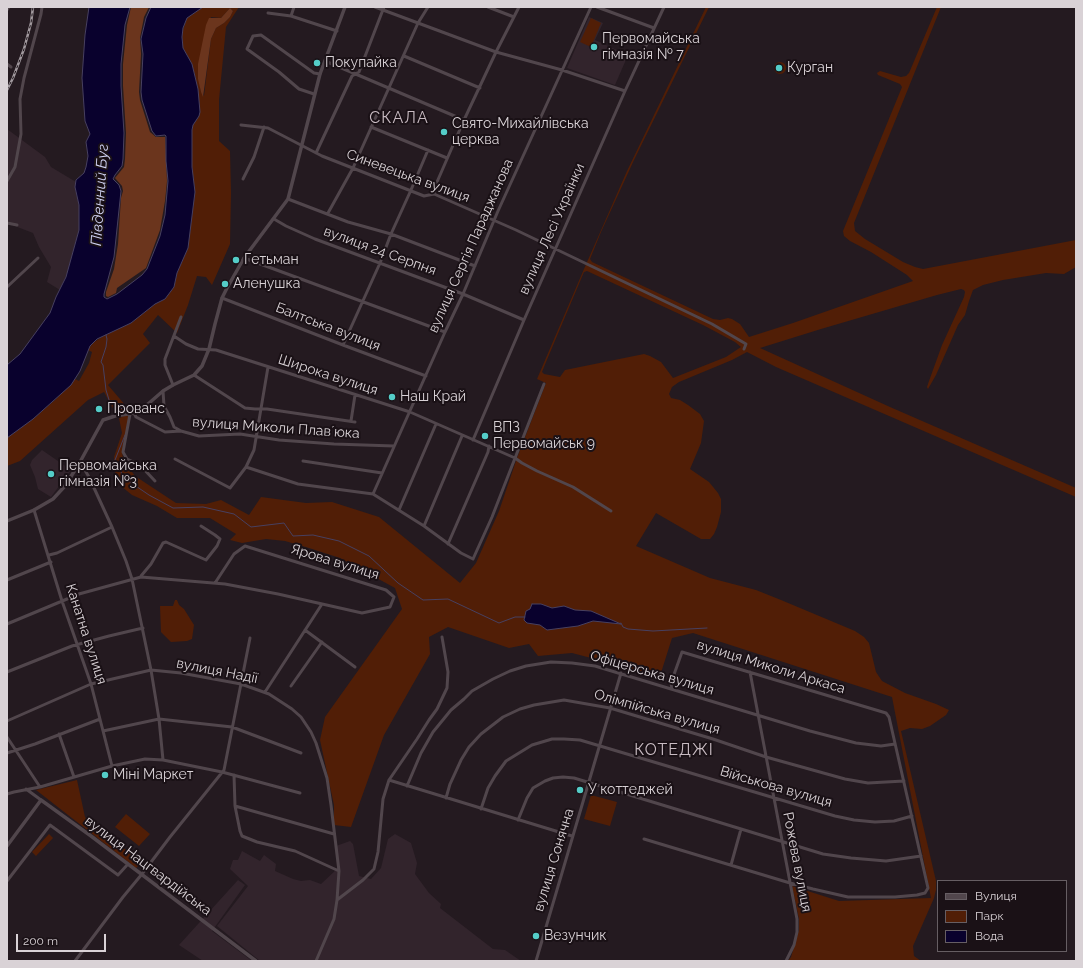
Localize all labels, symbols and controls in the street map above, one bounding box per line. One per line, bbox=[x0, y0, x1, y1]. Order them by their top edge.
place label: Первомайська гімназія № 7 bbox=[602, 31, 700, 64]
marker: Первомайська гімназія № 7 bbox=[589, 42, 599, 52]
place label: Покупайка bbox=[325, 55, 397, 71]
marker: Покупайка bbox=[312, 58, 322, 68]
place label: Курган bbox=[787, 60, 833, 76]
marker: Курган bbox=[774, 63, 784, 73]
district label: СКАЛА bbox=[369, 108, 429, 128]
place label: Свято-Михайлівська церква bbox=[452, 116, 589, 148]
marker: Свято-Михайлівська церква bbox=[439, 127, 449, 137]
water label: Південний Буг bbox=[87, 143, 113, 247]
street label: Синевецька вулиця bbox=[344, 146, 472, 206]
street label: вулиця Сергія Параджанова bbox=[425, 156, 517, 336]
street label: вулиця Лесі Українки bbox=[515, 161, 589, 297]
street label: вулиця 24 Серпня bbox=[321, 223, 439, 279]
place label: Гетьман bbox=[244, 252, 299, 268]
marker: Гетьман bbox=[231, 255, 241, 265]
place label: Аленушка bbox=[233, 276, 300, 292]
marker: Аленушка bbox=[220, 279, 230, 289]
street label: Балтська вулиця bbox=[273, 299, 383, 355]
street label: Широка вулиця bbox=[276, 351, 380, 399]
place label: Наш Край bbox=[400, 389, 466, 405]
marker: Наш Край bbox=[387, 392, 397, 402]
place label: Прованс bbox=[107, 401, 165, 417]
marker: Прованс bbox=[94, 404, 104, 414]
street label: вулиця Миколи Плавʼюка bbox=[192, 414, 360, 442]
place label: ВПЗ Первомайськ 9 bbox=[493, 420, 595, 452]
marker: ВПЗ Первомайськ 9 bbox=[480, 431, 490, 441]
place label: Первомайська гімназія №3 bbox=[59, 458, 157, 490]
marker: Первомайська гімназія №3 bbox=[46, 469, 56, 479]
street label: Ярова вулиця bbox=[289, 541, 381, 583]
street label: Канатна вулиця bbox=[62, 582, 110, 686]
street label: вулиця Миколи Аркаса bbox=[695, 636, 847, 698]
street label: Офіцерська вулиця bbox=[588, 647, 716, 699]
street label: вулиця Надії bbox=[175, 655, 259, 687]
street label: Олімпійська вулиця bbox=[592, 686, 722, 738]
district label: КОТЕДЖІ bbox=[634, 740, 714, 760]
street label: Військова вулиця bbox=[718, 763, 834, 811]
place label: Міні Маркет bbox=[113, 767, 193, 783]
marker: Міні Маркет bbox=[100, 770, 110, 780]
place label: У коттеджей bbox=[588, 782, 673, 798]
marker: У коттеджей bbox=[575, 785, 585, 795]
street label: вулиця Сонячна bbox=[530, 807, 578, 913]
street label: Рожева вулиця bbox=[779, 810, 815, 914]
street label: вулиця Нацгвардійська bbox=[81, 813, 215, 919]
legend bbox=[937, 880, 1067, 952]
text: Вулиця bbox=[975, 889, 1017, 903]
text: Парк bbox=[975, 909, 1004, 923]
scale bar bbox=[18, 926, 108, 952]
place label: Везунчик bbox=[544, 928, 607, 944]
text: Вода bbox=[975, 929, 1004, 943]
marker: Везунчик bbox=[531, 931, 541, 941]
text: 200 m bbox=[23, 934, 58, 948]

